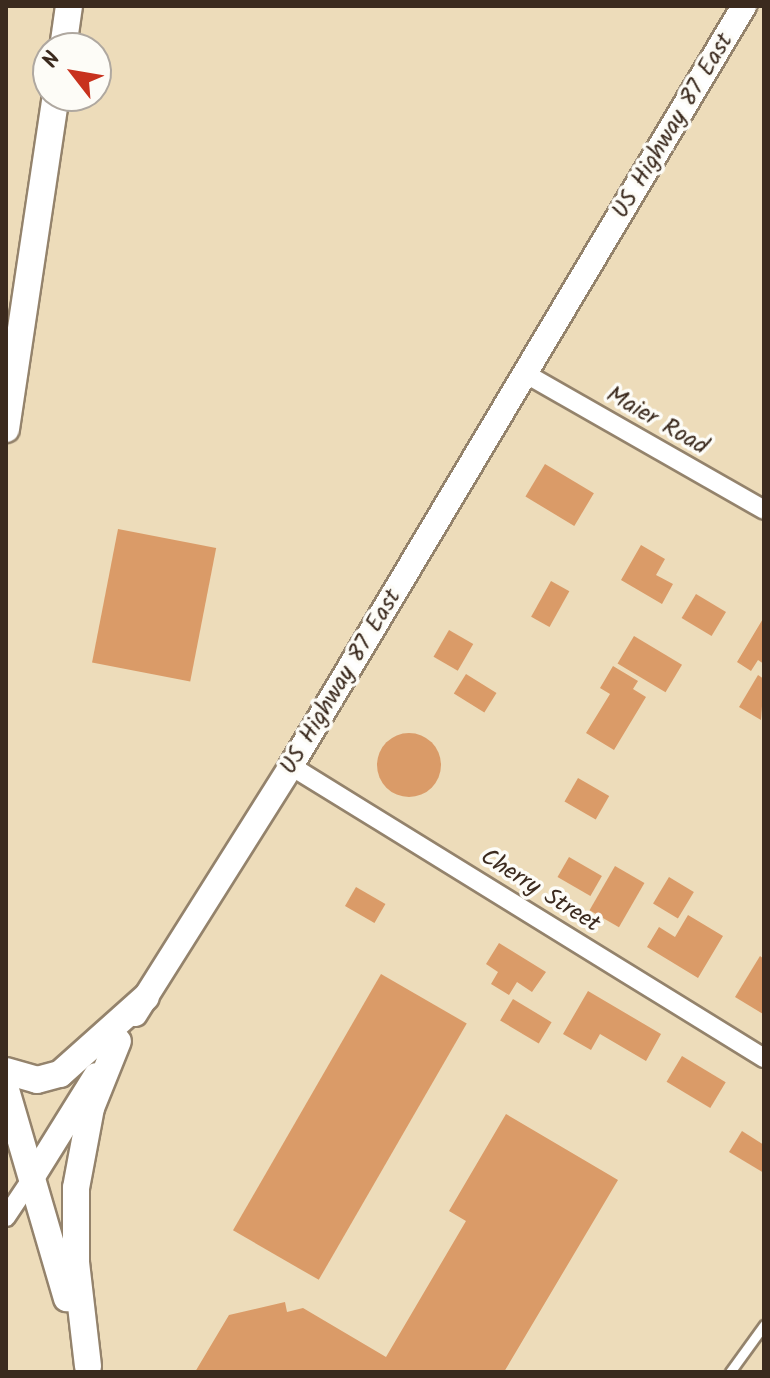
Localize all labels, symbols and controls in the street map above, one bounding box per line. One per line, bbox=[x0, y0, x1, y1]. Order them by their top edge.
street label: US Highway 87 East bbox=[606, 28, 740, 224]
north arrow bbox=[32, 32, 112, 112]
text: N bbox=[34, 45, 71, 75]
street label: Maier Road bbox=[601, 380, 713, 462]
street label: US Highway 87 East bbox=[274, 584, 408, 780]
street label: Cherry Street bbox=[475, 843, 605, 939]

